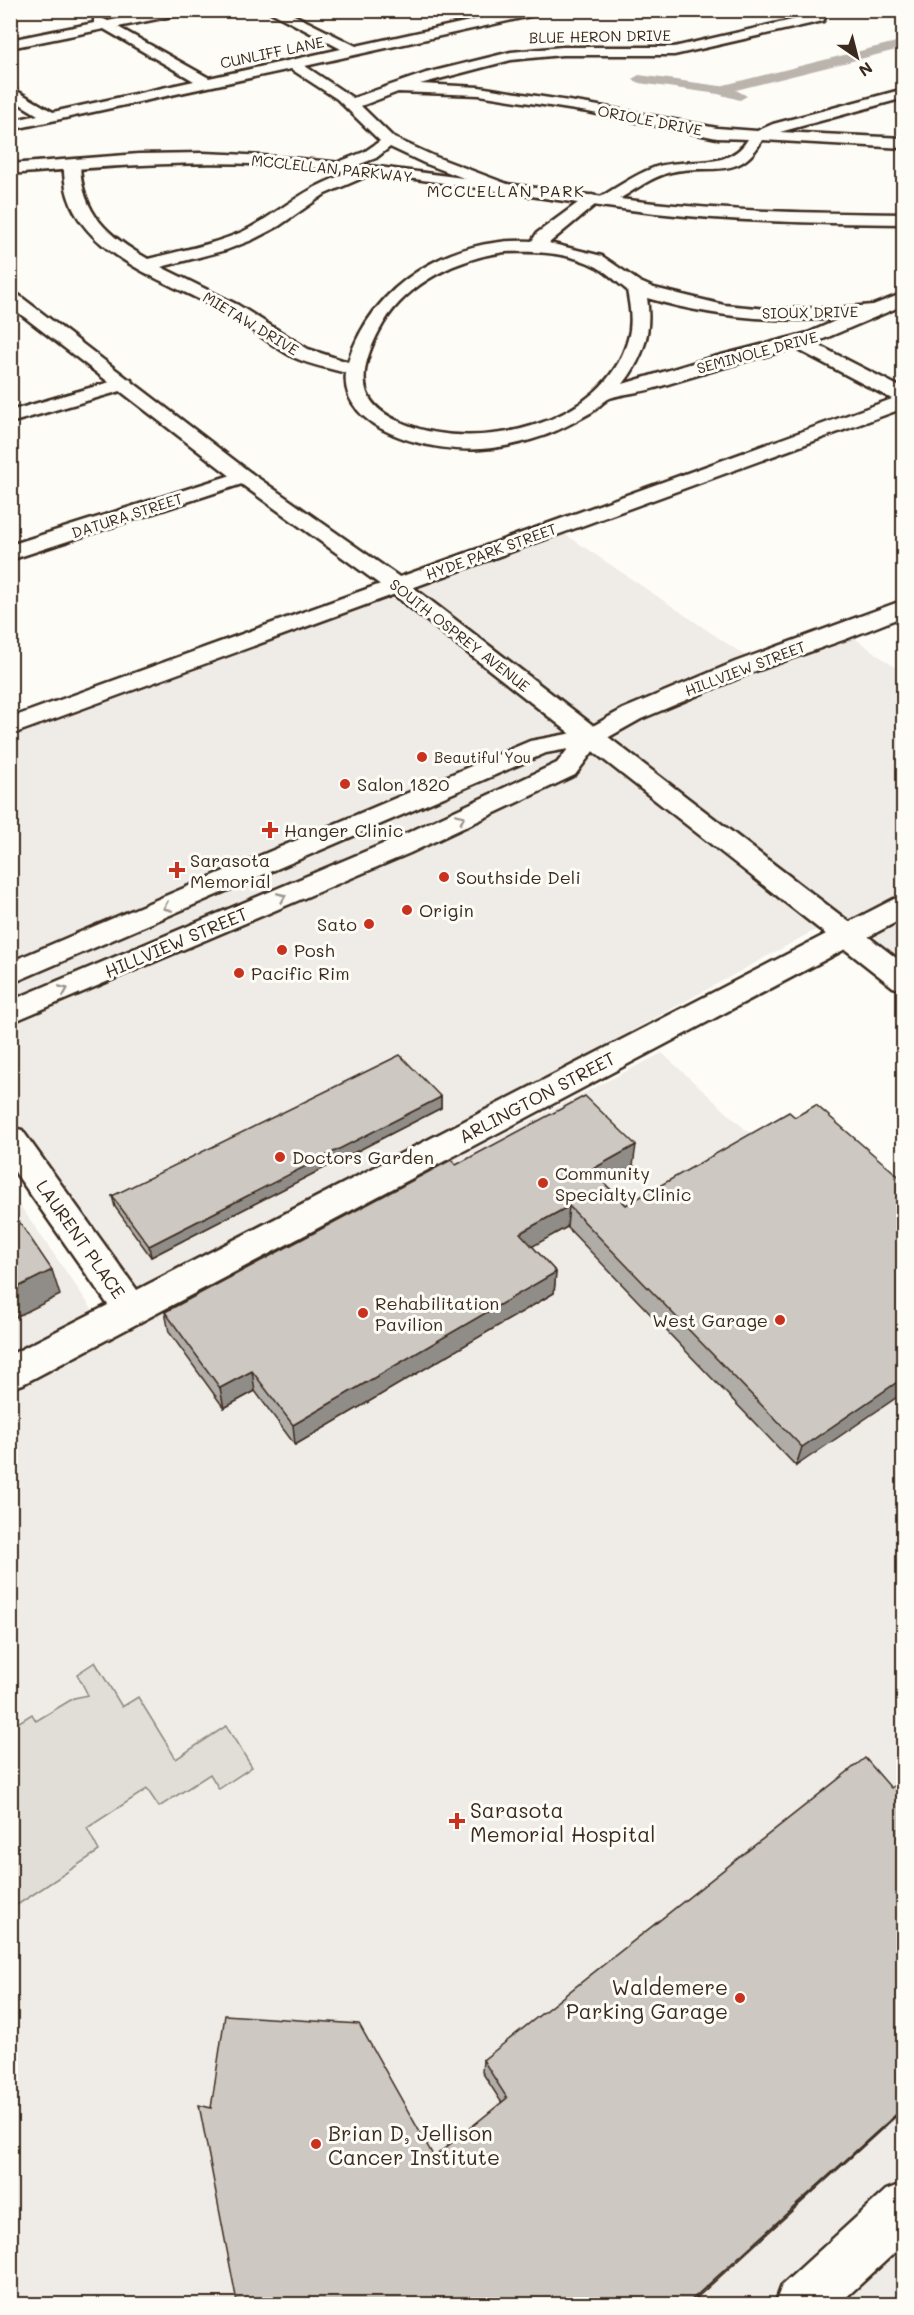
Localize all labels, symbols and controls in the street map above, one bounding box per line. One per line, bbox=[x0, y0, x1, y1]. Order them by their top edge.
street label: BLUE HERON DRIVE bbox=[529, 25, 672, 47]
north arrow bbox=[827, 27, 887, 87]
street label: CUNLIFF LANE bbox=[218, 31, 326, 73]
text: N bbox=[855, 58, 877, 82]
street label: ORIOLE DRIVE bbox=[596, 100, 704, 140]
street label: MCCLELLAN PARKWAY bbox=[250, 150, 414, 186]
district label: MCCLELLAN PARK bbox=[427, 180, 585, 201]
street label: MIETAW DRIVE bbox=[199, 286, 303, 360]
street label: SIOUX DRIVE bbox=[762, 301, 859, 323]
street label: SEMINOLE DRIVE bbox=[694, 326, 820, 378]
street label: DATURA STREET bbox=[69, 488, 185, 542]
street label: HYDE PARK STREET bbox=[423, 518, 559, 584]
street label: SOUTH OSPREY AVENUE bbox=[386, 574, 534, 696]
street label: HILLVIEW STREET bbox=[682, 636, 808, 700]
place label: Beautiful You bbox=[434, 747, 531, 767]
marker: Beautiful You bbox=[415, 750, 429, 764]
place label: Salon 1820 bbox=[357, 772, 449, 796]
marker: Salon 1820 bbox=[338, 777, 352, 791]
one-way arrow bbox=[454, 814, 465, 826]
place label: Hanger Clinic bbox=[284, 818, 403, 842]
marker: Hanger Clinic bbox=[261, 821, 279, 839]
place label: Sarasota Memorial bbox=[190, 848, 271, 893]
marker: Sarasota Memorial bbox=[168, 861, 186, 879]
place label: Southside Deli bbox=[456, 865, 581, 889]
marker: Southside Deli bbox=[437, 870, 451, 884]
one-way arrow bbox=[276, 892, 287, 904]
place label: Origin bbox=[419, 898, 474, 922]
one-way arrow bbox=[162, 900, 173, 912]
street label: HILLVIEW STREET bbox=[101, 901, 251, 983]
marker: Origin bbox=[400, 903, 414, 917]
place label: Sato bbox=[317, 912, 357, 936]
marker: Sato bbox=[362, 917, 376, 931]
place label: Posh bbox=[294, 938, 335, 962]
marker: Posh bbox=[275, 943, 289, 957]
place label: Pacific Rim bbox=[251, 961, 350, 985]
marker: Pacific Rim bbox=[232, 966, 246, 980]
one-way arrow bbox=[58, 985, 69, 997]
street label: ARLINGTON STREET bbox=[455, 1046, 619, 1148]
place label: Doctors Garden bbox=[292, 1145, 434, 1169]
marker: Doctors Garden bbox=[273, 1150, 287, 1164]
place label: Community Specialty Clinic bbox=[555, 1161, 691, 1206]
street label: LAURENT PLACE bbox=[31, 1175, 131, 1303]
marker: Community Specialty Clinic bbox=[536, 1176, 550, 1190]
place label: Rehabilitation Pavilion bbox=[375, 1291, 499, 1336]
marker: Rehabilitation Pavilion bbox=[356, 1306, 370, 1320]
place label: West Garage bbox=[652, 1308, 768, 1332]
marker: West Garage bbox=[773, 1313, 787, 1327]
place label: Sarasota Memorial Hospital bbox=[470, 1796, 656, 1847]
marker: Sarasota Memorial Hospital bbox=[448, 1812, 466, 1830]
place label: Waldemere Parking Garage bbox=[566, 1973, 728, 2024]
marker: Waldemere Parking Garage bbox=[733, 1991, 747, 2005]
place label: Brian D, Jellison Cancer Institute bbox=[328, 2119, 500, 2170]
marker: Brian D, Jellison Cancer Institute bbox=[309, 2137, 323, 2151]

